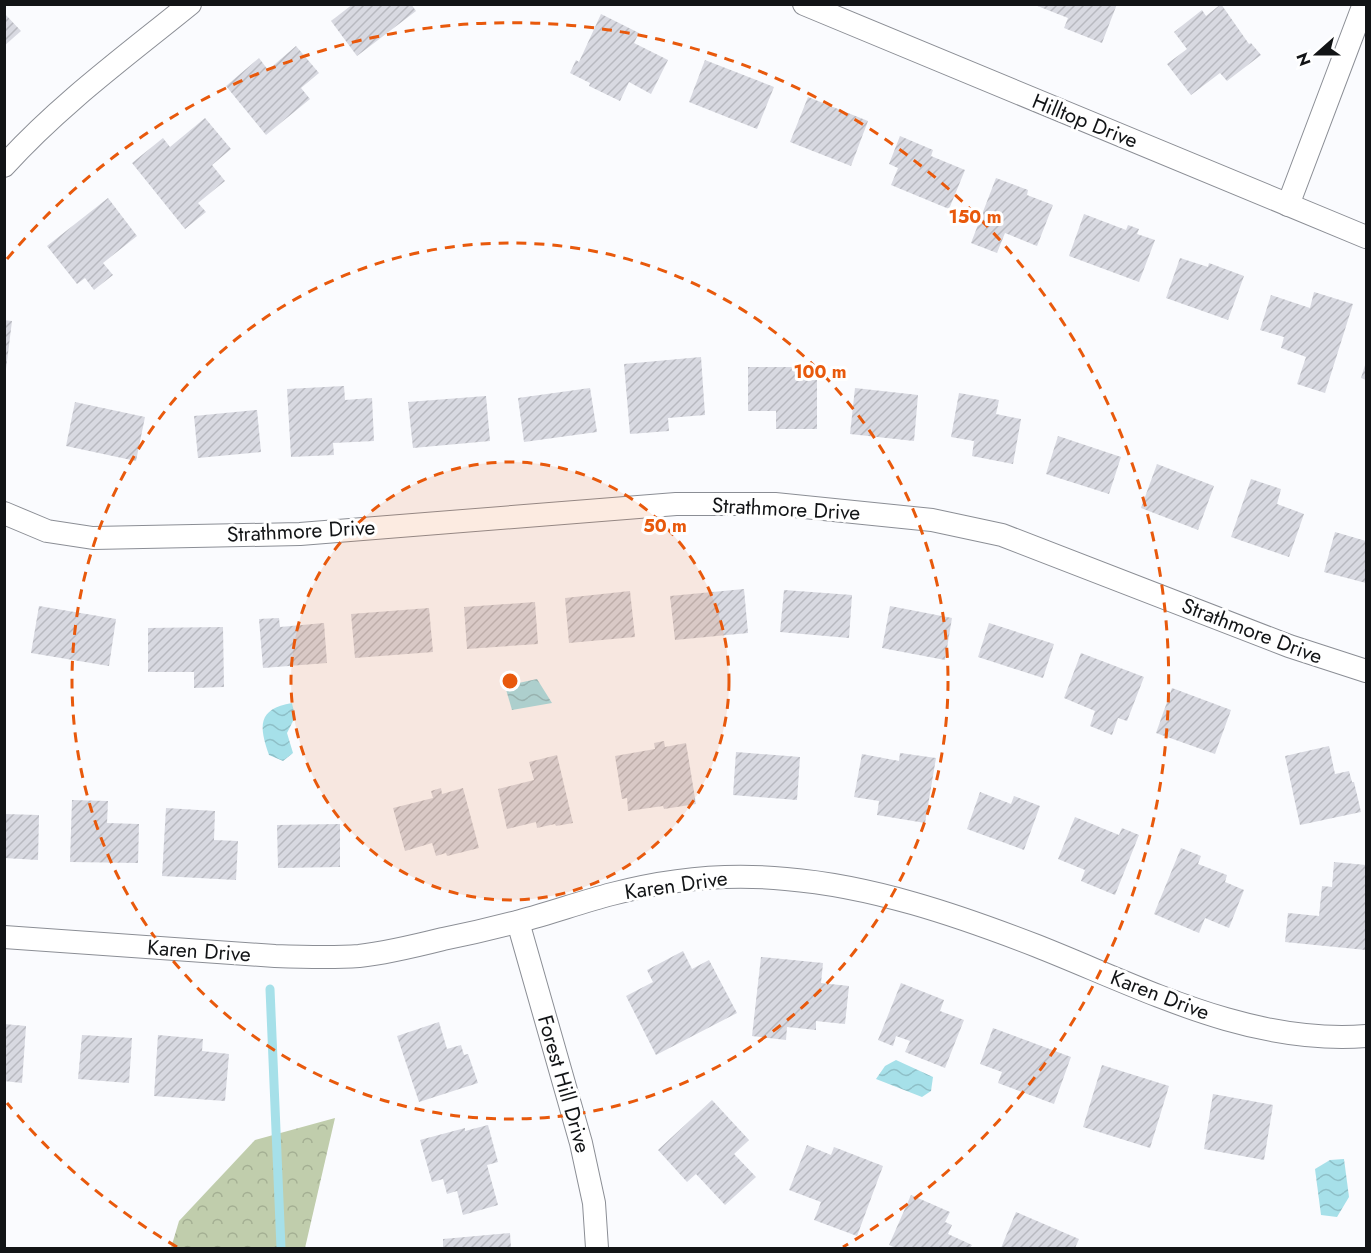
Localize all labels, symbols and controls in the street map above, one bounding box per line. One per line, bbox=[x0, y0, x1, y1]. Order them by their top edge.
north arrow bbox=[1287, 24, 1347, 84]
text: N bbox=[1290, 49, 1316, 69]
street label: Hilltop Drive bbox=[1028, 86, 1143, 156]
text: 150 m bbox=[949, 204, 1001, 230]
text: 100 m bbox=[793, 359, 847, 385]
street label: Strathmore Drive bbox=[711, 490, 861, 528]
street label: Strathmore Drive bbox=[226, 512, 376, 550]
text: 50 m bbox=[643, 513, 687, 539]
street label: Strathmore Drive bbox=[1177, 590, 1327, 672]
centre of rings bbox=[500, 671, 520, 691]
street label: Karen Drive bbox=[623, 863, 730, 907]
street label: Karen Drive bbox=[146, 932, 252, 970]
street label: Karen Drive bbox=[1106, 962, 1214, 1028]
street label: Forest Hill Drive bbox=[530, 1012, 598, 1157]

